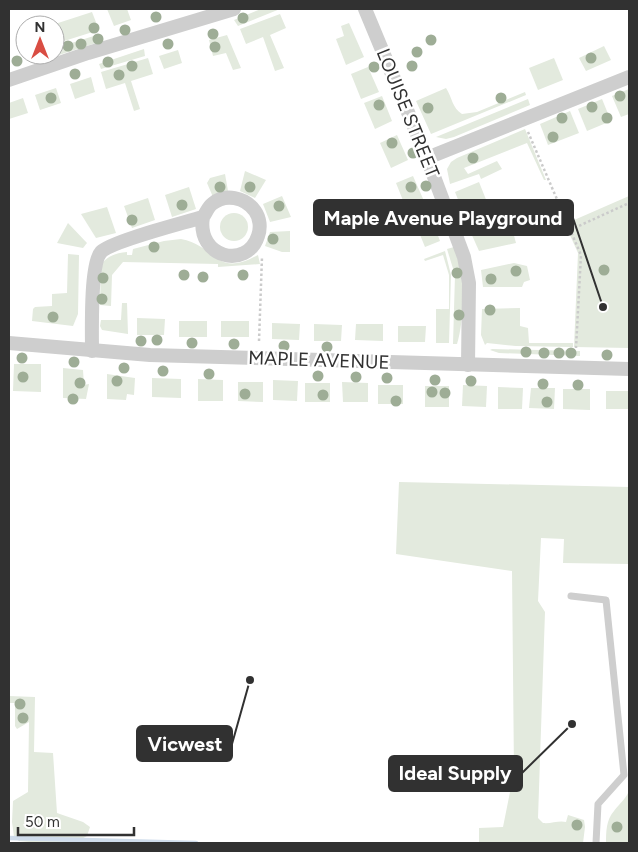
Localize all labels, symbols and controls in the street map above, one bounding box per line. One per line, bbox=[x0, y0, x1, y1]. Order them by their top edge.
north arrow bbox=[15, 15, 65, 65]
text: N bbox=[35, 19, 45, 36]
street label: LOUISE STREET bbox=[372, 45, 445, 182]
callout: Maple Avenue Playground bbox=[314, 200, 573, 235]
text: Maple Avenue Playground bbox=[324, 206, 562, 230]
street label: MAPLE AVENUE bbox=[248, 346, 390, 374]
callout: Vicwest bbox=[137, 726, 232, 761]
text: Vicwest bbox=[148, 732, 222, 756]
callout: Ideal Supply bbox=[389, 756, 522, 791]
text: Ideal Supply bbox=[398, 761, 512, 785]
scale bar bbox=[18, 804, 134, 836]
text: 50 m bbox=[25, 813, 60, 831]

